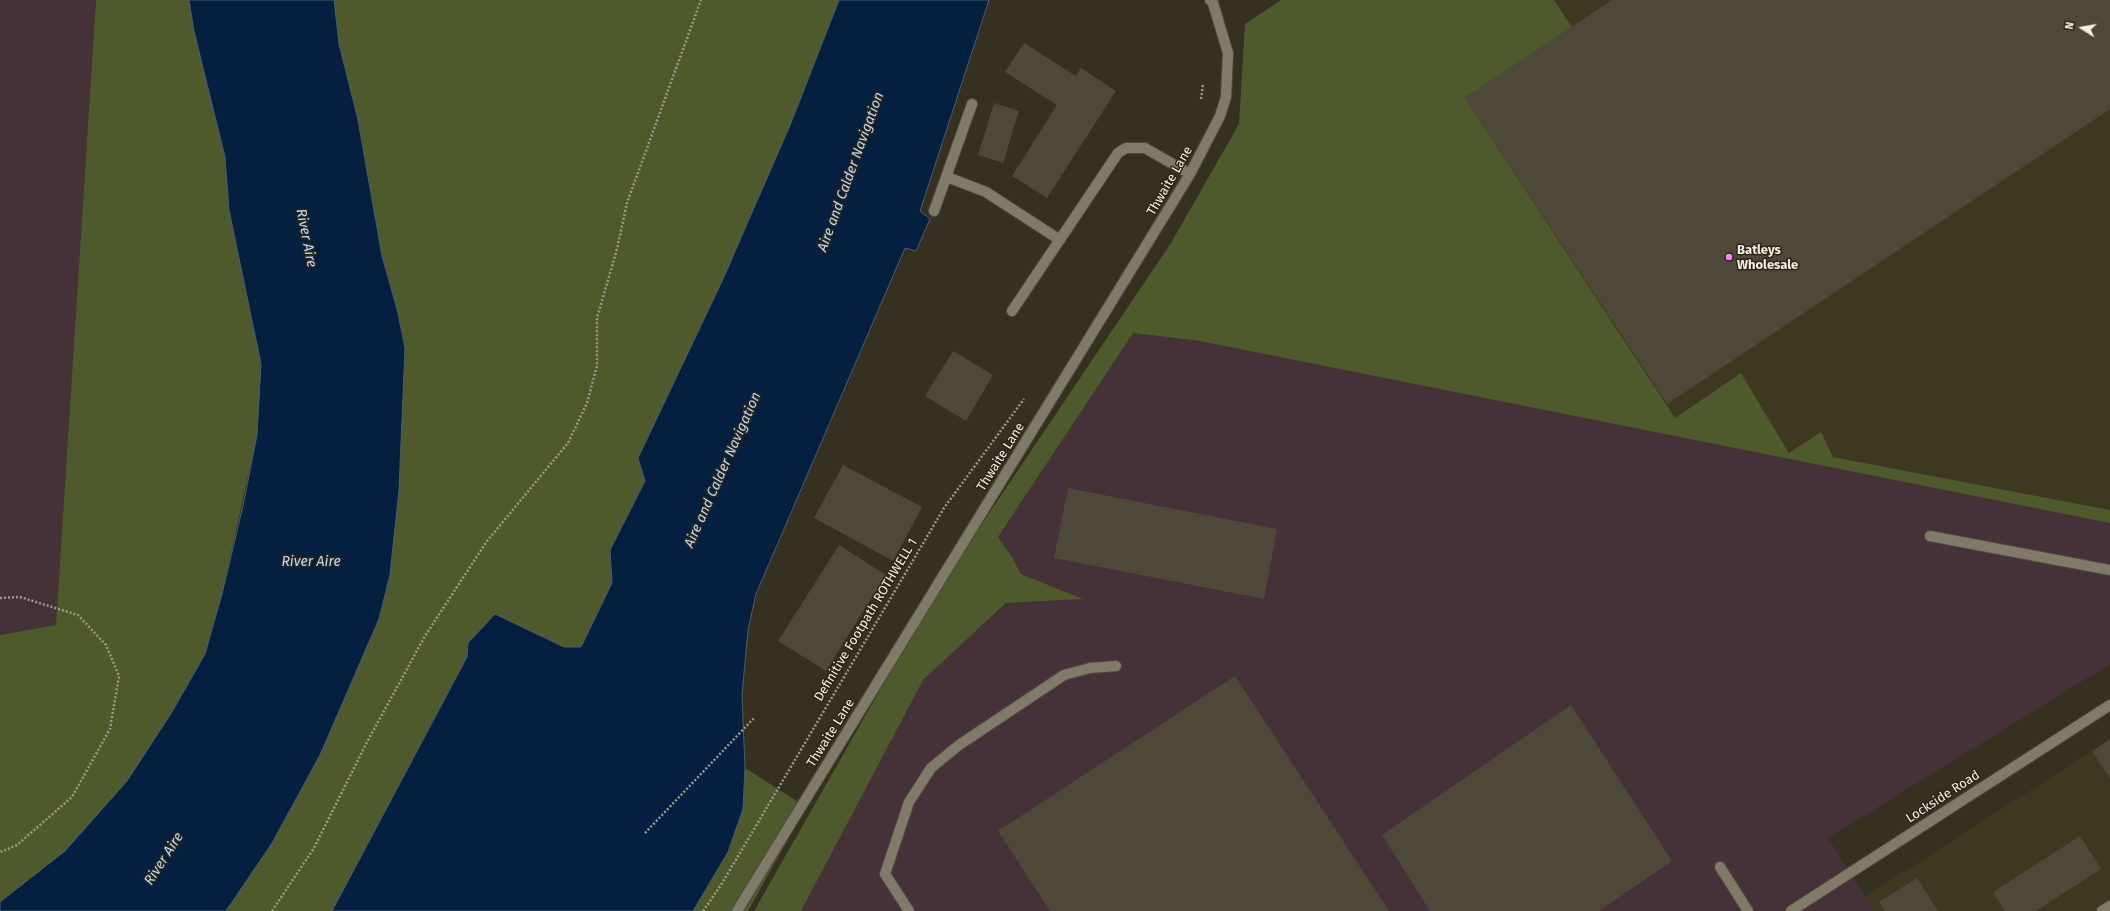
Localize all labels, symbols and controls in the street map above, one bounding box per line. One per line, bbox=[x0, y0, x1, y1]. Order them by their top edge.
north arrow bbox=[2062, 8, 2102, 48]
text: N bbox=[2063, 21, 2077, 30]
water label: Aire and Calder Navigation bbox=[814, 90, 888, 254]
street label: Thwaite Lane bbox=[1144, 144, 1196, 218]
water label: River Aire bbox=[292, 207, 320, 269]
place label: Batleys Wholesale bbox=[1737, 242, 1798, 273]
marker: Batleys Wholesale bbox=[1724, 252, 1734, 262]
water label: Aire and Calder Navigation bbox=[681, 390, 765, 550]
street label: Thwaite Lane bbox=[974, 420, 1028, 494]
street label: Definitive Footpath ROTHWELL 1 bbox=[811, 536, 921, 704]
water label: River Aire bbox=[281, 554, 341, 570]
street label: Thwaite Lane bbox=[804, 696, 858, 770]
street label: Lockside Road bbox=[1903, 767, 1983, 827]
water label: River Aire bbox=[141, 830, 187, 888]

